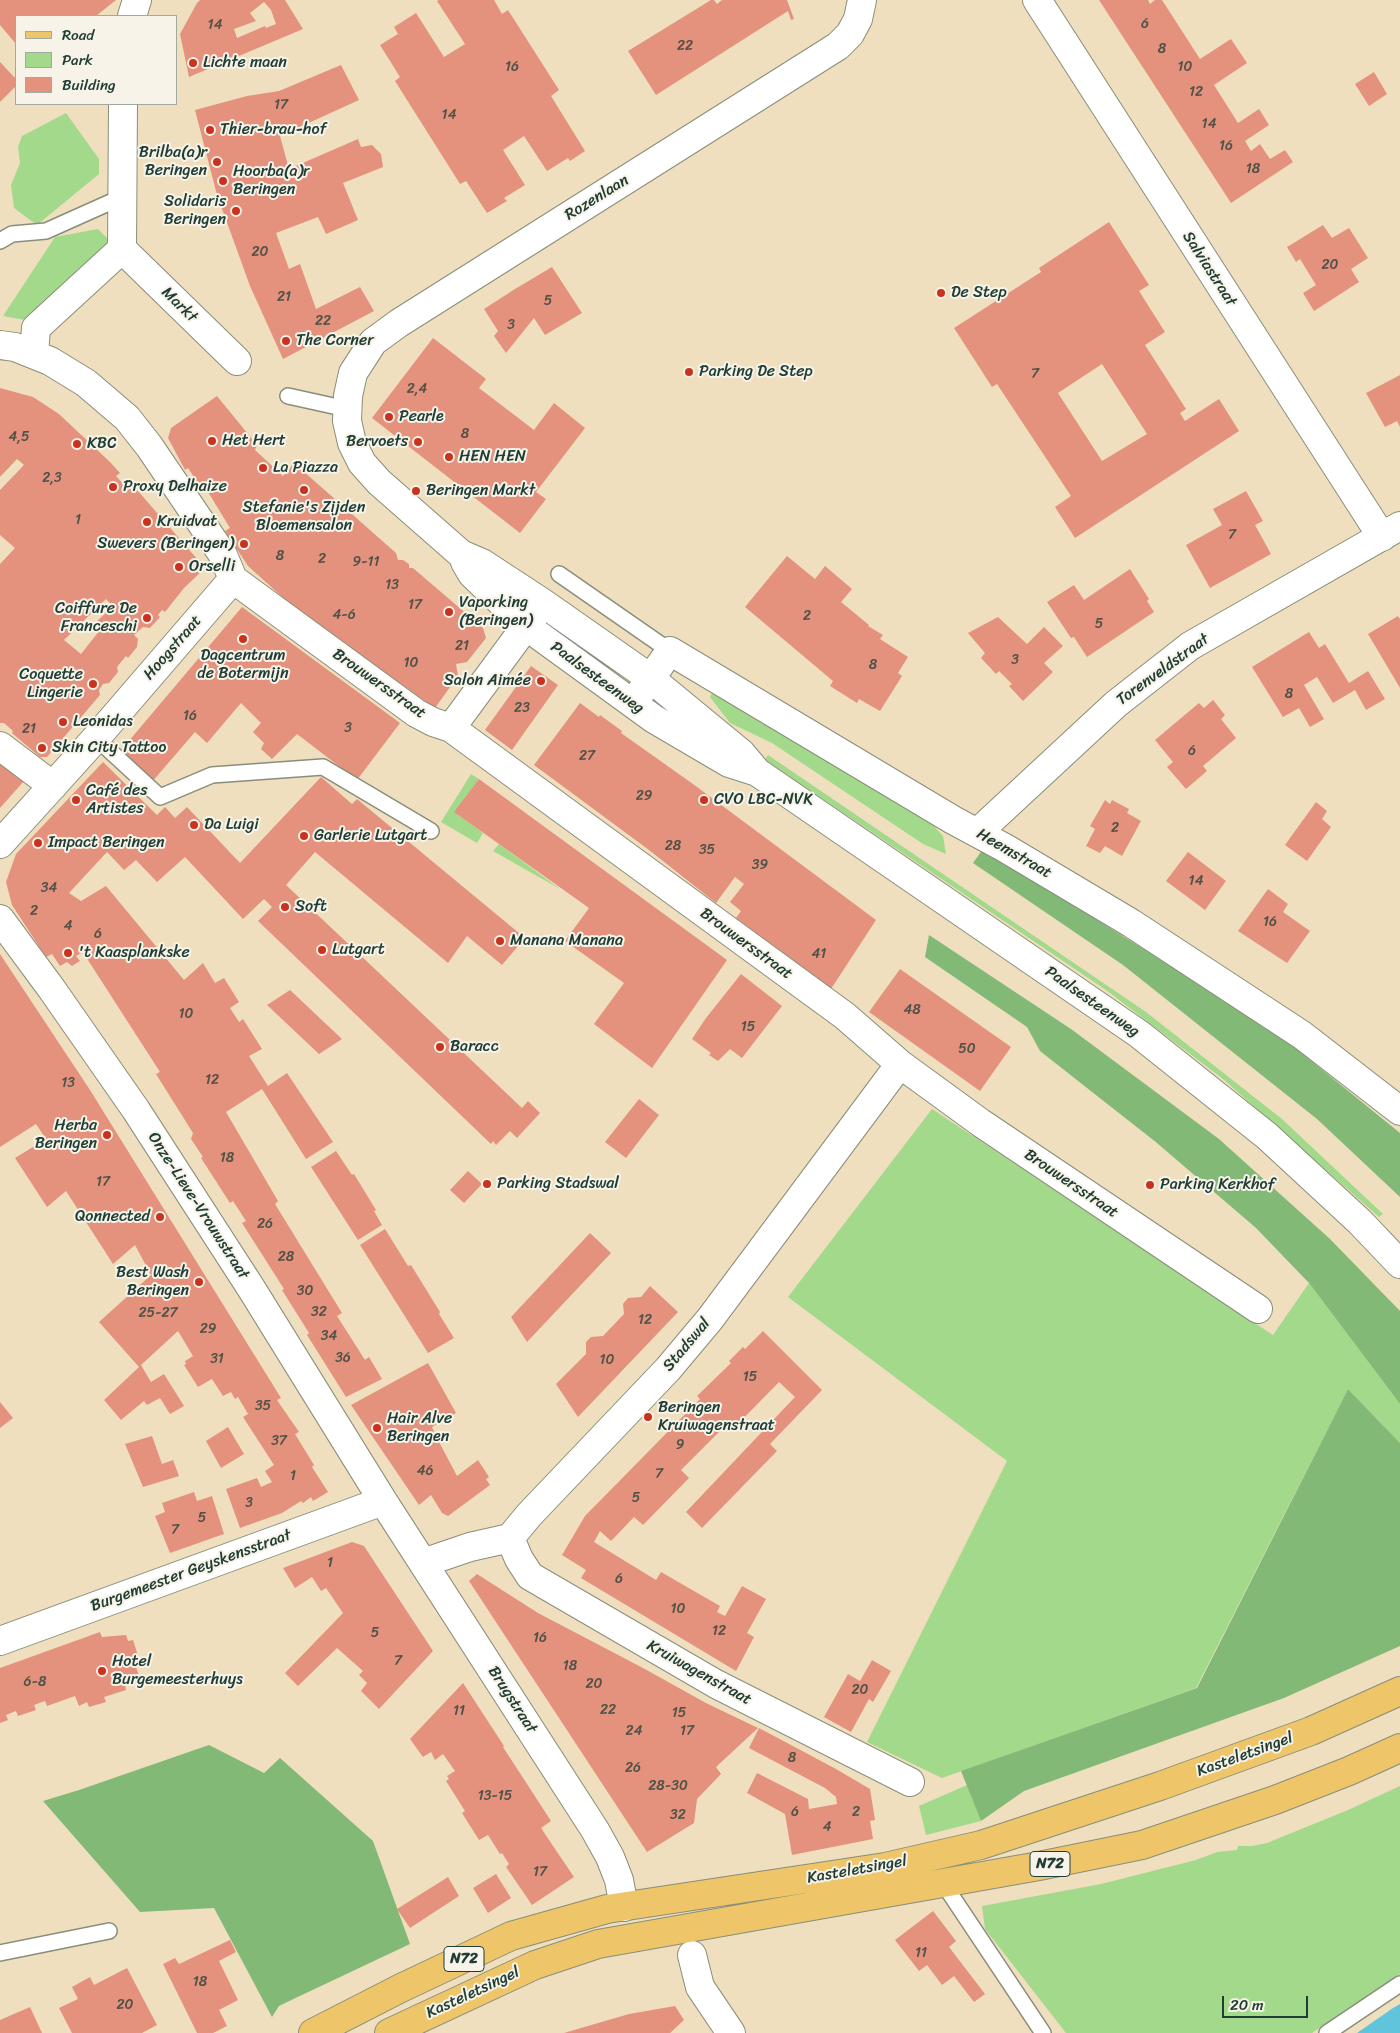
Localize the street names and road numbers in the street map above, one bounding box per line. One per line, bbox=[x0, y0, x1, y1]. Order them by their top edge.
street label: Rozenlaan bbox=[562, 171, 632, 225]
street label: Salviastraat bbox=[1178, 228, 1240, 310]
street label: Markt bbox=[157, 283, 201, 327]
street label: Hoogstraat bbox=[140, 612, 206, 684]
street label: Torenveldstraat bbox=[1113, 630, 1213, 710]
street label: Paalsesteenweg bbox=[547, 638, 647, 718]
street label: Brouwersstraat bbox=[329, 645, 429, 723]
street label: Heemstraat bbox=[973, 825, 1055, 883]
street label: Brouwersstraat bbox=[696, 904, 796, 984]
street label: Paalsesteenweg bbox=[1041, 962, 1143, 1042]
street label: Onze-Lieve-Vrouwstraat bbox=[143, 1129, 253, 1283]
street label: Brouwersstraat bbox=[1020, 1145, 1122, 1223]
street label: Stadswal bbox=[659, 1314, 715, 1376]
street label: Burgemeester Geyskensstraat bbox=[88, 1526, 294, 1616]
street label: Kruiwagenstraat bbox=[643, 1636, 755, 1710]
street label: Brugstraat bbox=[483, 1663, 541, 1737]
street label: Kasteletsingel bbox=[1194, 1729, 1296, 1781]
street label: Kasteletsingel bbox=[806, 1852, 908, 1888]
road number: N72 bbox=[1030, 1852, 1070, 1876]
road number: N72 bbox=[444, 1946, 484, 1972]
street label: Kasteletsingel bbox=[423, 1963, 523, 2023]

